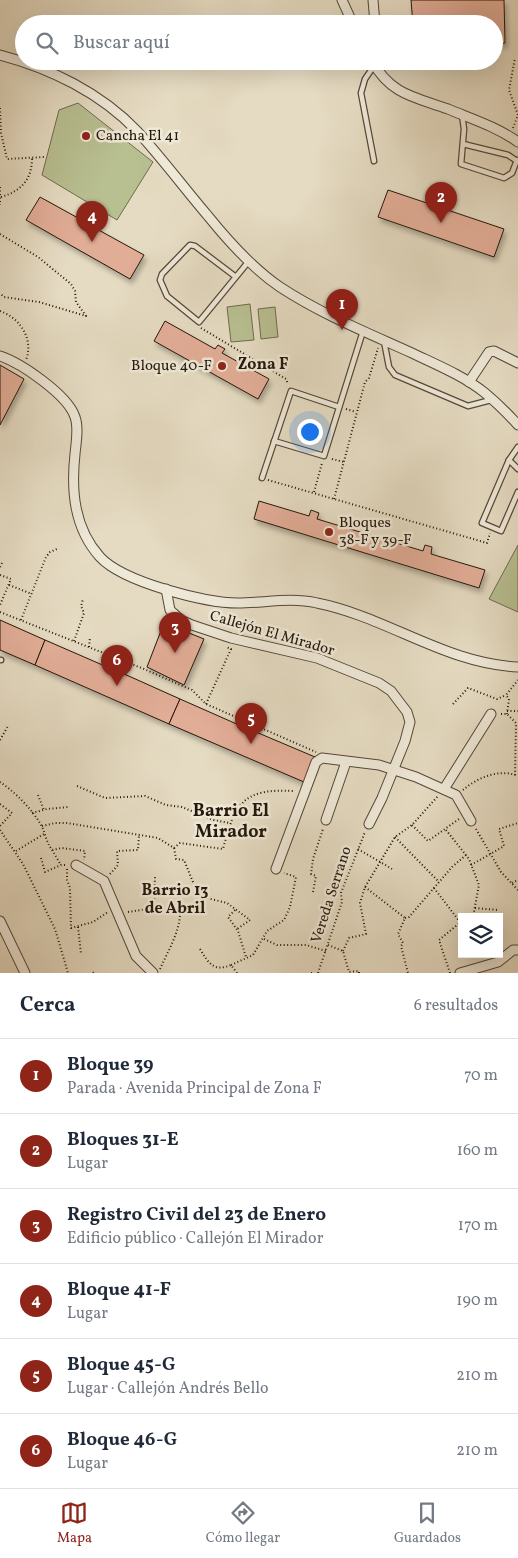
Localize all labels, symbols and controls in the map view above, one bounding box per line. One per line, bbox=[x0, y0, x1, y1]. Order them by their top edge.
search box bbox=[15, 15, 503, 70]
icon: search bbox=[33, 29, 61, 57]
text: Buscar aquí bbox=[73, 30, 170, 56]
place label: Cancha El 41 bbox=[96, 126, 179, 147]
marker: Cancha El 41 bbox=[80, 130, 92, 142]
pin: 2 bbox=[425, 182, 457, 223]
pin: 4 bbox=[76, 201, 108, 242]
pin: 1 bbox=[326, 289, 358, 330]
district label: Zona F bbox=[238, 354, 289, 376]
place label: Bloque 40-F bbox=[131, 356, 212, 377]
marker: Bloque 40-F bbox=[216, 360, 228, 372]
your location bbox=[297, 419, 323, 445]
place label: Bloques 38-F y 39-F bbox=[339, 513, 412, 551]
marker: Bloques 38-F y 39-F bbox=[323, 526, 335, 538]
street label: Callejón El Mirador bbox=[207, 606, 337, 662]
pin: 3 bbox=[159, 612, 191, 653]
pin: 6 bbox=[101, 645, 133, 686]
pin: 5 bbox=[235, 703, 267, 744]
district label: Barrio El Mirador bbox=[193, 799, 269, 845]
street label: Vereda Serrano bbox=[306, 844, 358, 946]
district label: Barrio 13 de Abril bbox=[142, 880, 209, 920]
map controls bbox=[458, 913, 503, 958]
button: layers bbox=[458, 913, 503, 958]
text: Cerca bbox=[20, 991, 75, 1020]
text: 6 resultados bbox=[414, 995, 498, 1017]
text: Bloque 39 bbox=[67, 1052, 153, 1078]
text: 1 bbox=[33, 1065, 39, 1087]
text: 70 m bbox=[464, 1065, 498, 1087]
text: Parada · Avenida Principal de Zona F bbox=[67, 1078, 322, 1100]
text: Bloques 31-E bbox=[67, 1127, 179, 1153]
text: 2 bbox=[32, 1140, 40, 1162]
text: 160 m bbox=[457, 1140, 498, 1162]
text: Lugar bbox=[67, 1153, 108, 1175]
text: Registro Civil del 23 de Enero bbox=[67, 1202, 326, 1228]
text: 3 bbox=[32, 1215, 40, 1237]
text: 170 m bbox=[458, 1215, 498, 1237]
text: Edificio público · Callejón El Mirador bbox=[67, 1228, 323, 1250]
text: Bloque 41-F bbox=[67, 1277, 171, 1303]
text: 4 bbox=[31, 1290, 41, 1312]
text: 190 m bbox=[456, 1290, 498, 1312]
text: Lugar bbox=[67, 1303, 108, 1325]
text: Bloque 45-G bbox=[67, 1352, 176, 1378]
text: 5 bbox=[32, 1365, 40, 1387]
text: 210 m bbox=[456, 1365, 498, 1387]
text: Lugar · Callejón Andrés Bello bbox=[67, 1378, 269, 1400]
text: Bloque 46-G bbox=[67, 1427, 177, 1453]
text: 6 bbox=[32, 1440, 40, 1462]
text: 210 m bbox=[456, 1440, 498, 1462]
text: Lugar bbox=[67, 1453, 108, 1475]
tab: Mapa bbox=[57, 1499, 92, 1548]
tab: Cómo llegar bbox=[206, 1499, 280, 1548]
tab: Guardados bbox=[394, 1499, 461, 1548]

